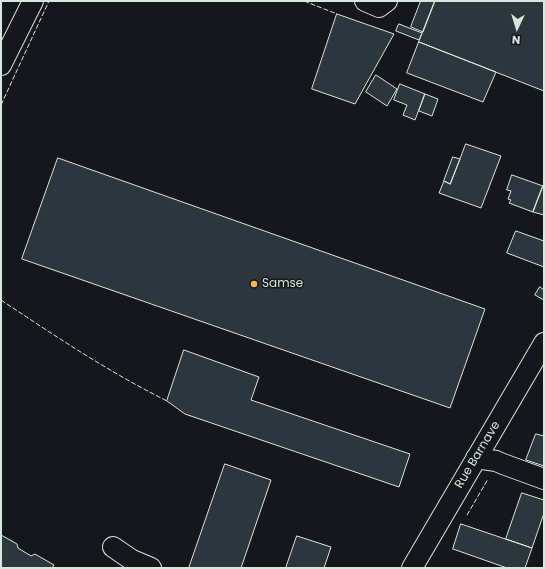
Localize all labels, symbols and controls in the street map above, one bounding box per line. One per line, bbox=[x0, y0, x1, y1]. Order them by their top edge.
north arrow bbox=[497, 8, 537, 48]
text: N bbox=[511, 32, 521, 48]
place label: Samse bbox=[262, 277, 303, 291]
marker: Samse bbox=[249, 279, 259, 289]
street label: Rue Barnave bbox=[452, 419, 504, 491]

